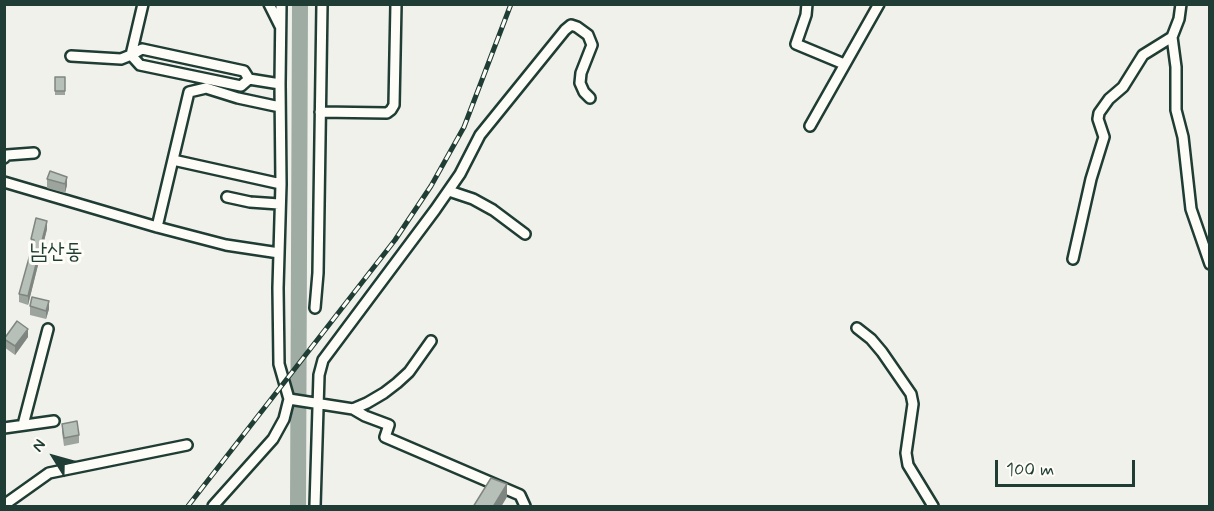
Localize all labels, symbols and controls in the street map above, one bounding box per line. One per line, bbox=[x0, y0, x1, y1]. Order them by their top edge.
district label: 남산동 bbox=[29, 240, 83, 266]
north arrow bbox=[24, 427, 84, 487]
text: N bbox=[28, 435, 51, 456]
scale bar bbox=[998, 448, 1138, 486]
text: 100 m bbox=[1006, 458, 1054, 482]

